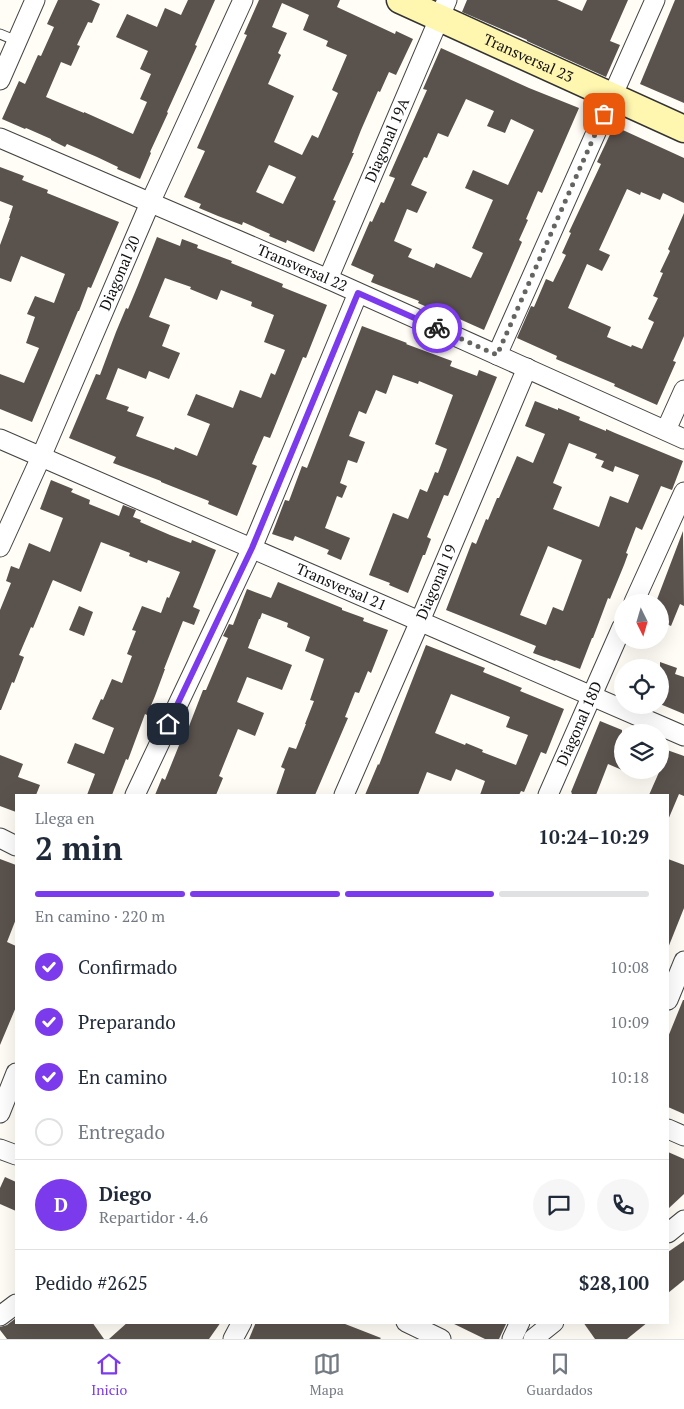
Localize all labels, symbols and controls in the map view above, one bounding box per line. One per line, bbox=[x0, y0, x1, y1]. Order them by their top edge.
street label: Transversal 23 bbox=[481, 28, 577, 86]
pin bbox=[583, 93, 625, 135]
street label: Diagonal 19A bbox=[360, 94, 413, 185]
icon: bag bbox=[590, 100, 618, 128]
street label: Diagonal 20 bbox=[94, 232, 144, 313]
street label: Transversal 22 bbox=[254, 239, 351, 296]
courier bbox=[412, 303, 462, 353]
icon: bike bbox=[423, 314, 451, 342]
street label: Diagonal 19 bbox=[411, 541, 460, 622]
street label: Transversal 21 bbox=[293, 558, 390, 615]
north arrow bbox=[614, 594, 669, 649]
map controls bbox=[614, 594, 669, 779]
button: locate bbox=[614, 659, 669, 714]
street label: Diagonal 18D bbox=[551, 678, 606, 769]
pin bbox=[147, 703, 189, 745]
icon: home bbox=[154, 710, 182, 738]
button: layers bbox=[614, 724, 669, 779]
text: Llega en bbox=[35, 807, 95, 829]
text: 10:24–10:29 bbox=[538, 824, 649, 849]
text: 2 min bbox=[35, 827, 123, 869]
text: En camino · 220 m bbox=[35, 905, 165, 927]
icon: check bbox=[35, 953, 63, 981]
text: Confirmado bbox=[78, 954, 177, 979]
text: 10:08 bbox=[610, 956, 649, 978]
icon: check bbox=[35, 1008, 63, 1036]
text: Preparando bbox=[78, 1009, 176, 1034]
text: 10:09 bbox=[610, 1011, 649, 1033]
icon: check bbox=[35, 1063, 63, 1091]
text: En camino bbox=[78, 1064, 167, 1089]
text: 10:18 bbox=[610, 1066, 649, 1088]
text: Entregado bbox=[78, 1119, 165, 1144]
button: chat bbox=[533, 1179, 585, 1231]
button: phone bbox=[597, 1179, 649, 1231]
text: Diego bbox=[99, 1181, 152, 1206]
text: D bbox=[54, 1192, 68, 1217]
text: Repartidor · 4.6 bbox=[99, 1206, 208, 1228]
text: Pedido #2625 bbox=[35, 1270, 148, 1295]
text: $28,100 bbox=[579, 1270, 649, 1295]
tab: Inicio bbox=[91, 1350, 127, 1399]
tab: Mapa bbox=[310, 1350, 344, 1399]
tab: Guardados bbox=[526, 1350, 593, 1399]

